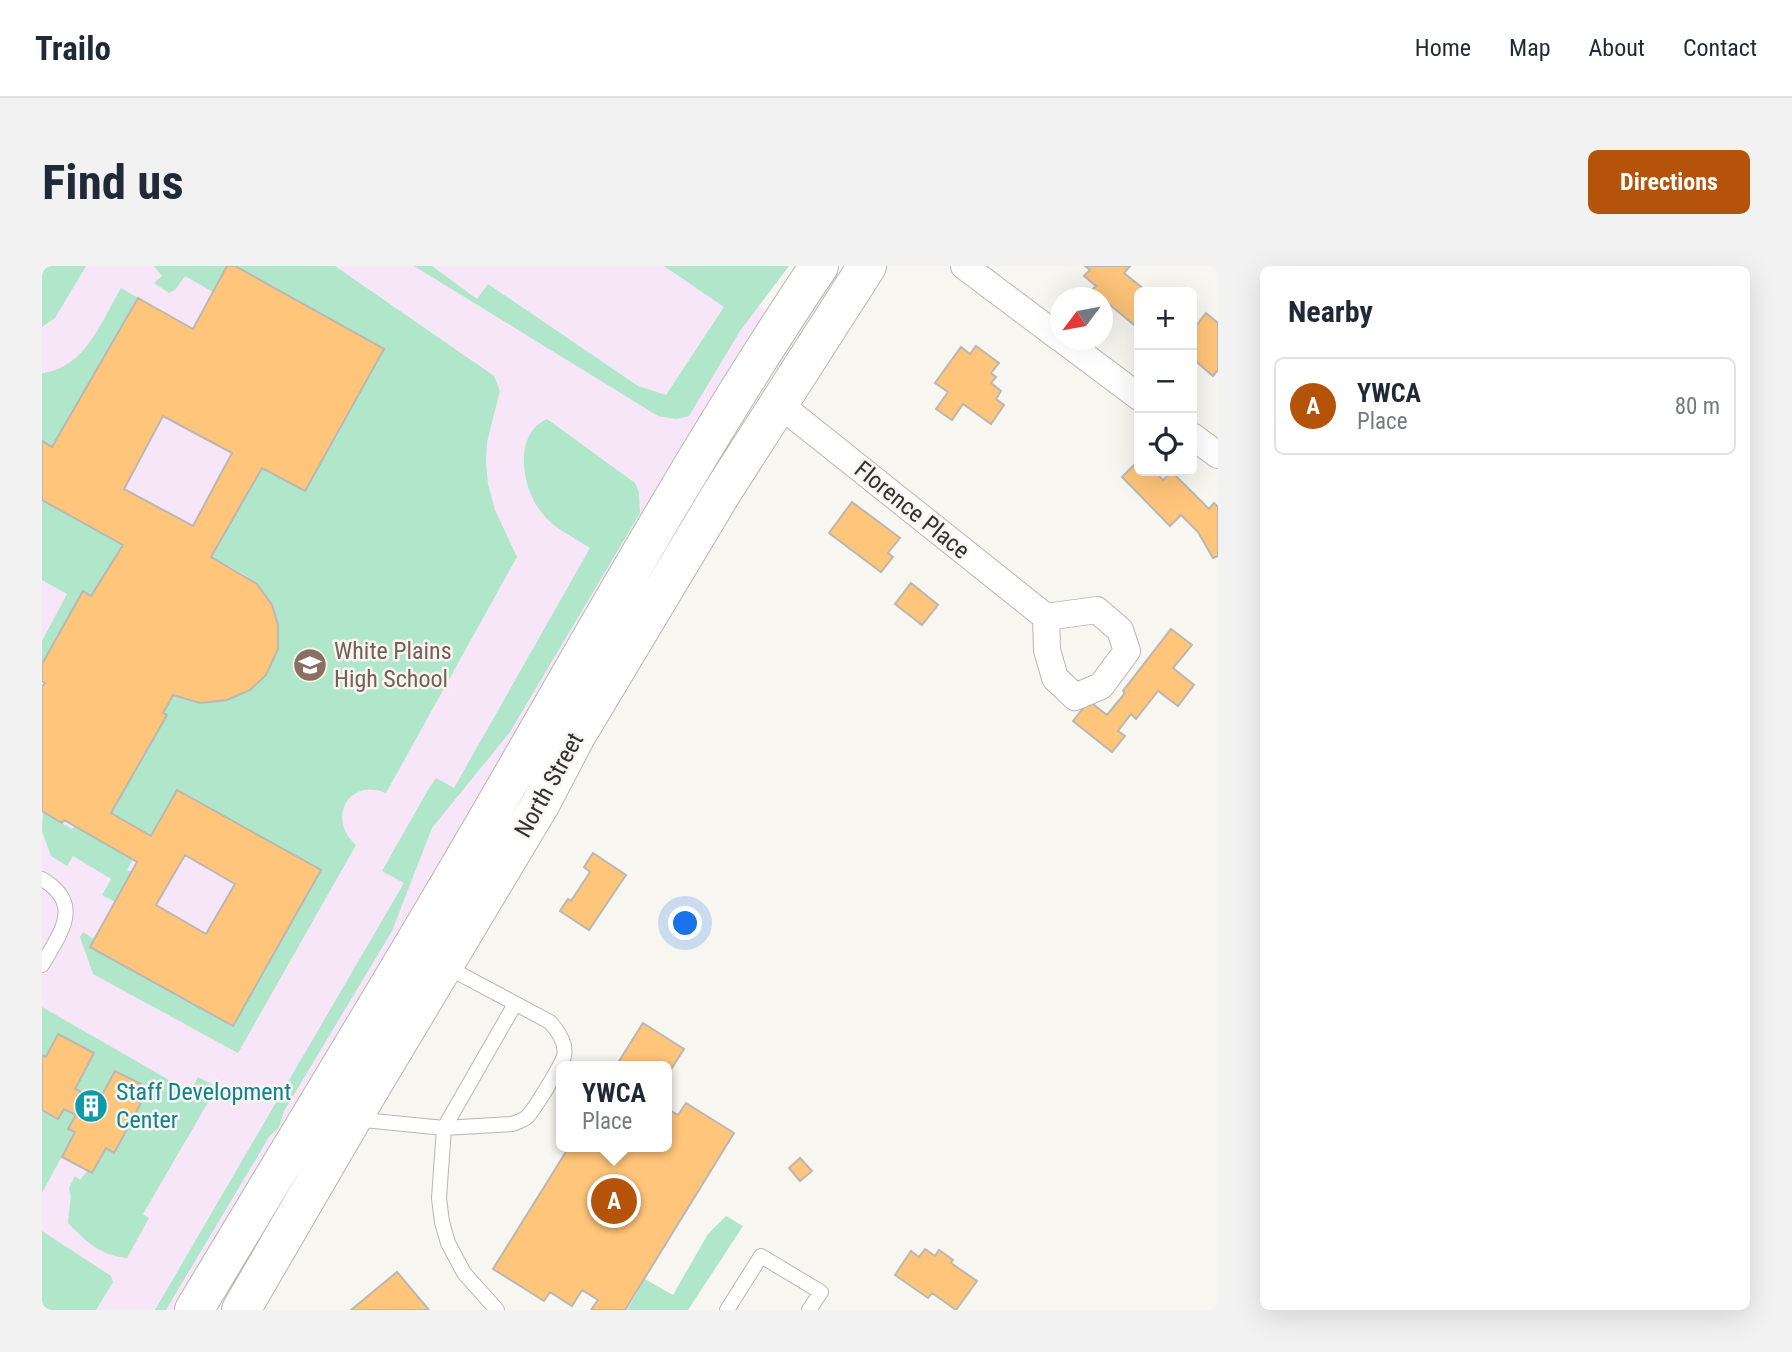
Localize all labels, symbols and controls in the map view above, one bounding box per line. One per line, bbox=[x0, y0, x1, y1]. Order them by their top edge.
text: Trailo bbox=[35, 29, 111, 68]
text: Home bbox=[1415, 34, 1471, 62]
text: Map bbox=[1509, 34, 1551, 62]
text: About bbox=[1589, 34, 1645, 62]
text: Contact bbox=[1683, 34, 1757, 62]
button: Directions bbox=[1588, 150, 1750, 214]
text: Find us bbox=[42, 154, 184, 211]
north arrow bbox=[1050, 287, 1113, 350]
map controls bbox=[1134, 287, 1197, 476]
button: + bbox=[1134, 287, 1197, 350]
text: Nearby bbox=[1288, 294, 1373, 329]
button: − bbox=[1134, 350, 1197, 413]
text: YWCA bbox=[1357, 378, 1421, 408]
text: A bbox=[1306, 393, 1320, 420]
text: 80 m bbox=[1675, 393, 1720, 420]
text: Place bbox=[1357, 408, 1407, 435]
button: locate bbox=[1134, 413, 1197, 476]
street label: Florence Place bbox=[849, 455, 975, 565]
place label: White Plains High School bbox=[334, 637, 452, 693]
school or university icon: White Plains High School bbox=[291, 646, 329, 684]
street label: North Street bbox=[509, 728, 589, 842]
your location bbox=[668, 906, 702, 940]
popup bbox=[556, 1061, 672, 1152]
place label: Staff Development Center bbox=[116, 1078, 291, 1134]
text: YWCA bbox=[582, 1078, 646, 1108]
building icon: Staff Development Center bbox=[72, 1087, 110, 1125]
text: Place bbox=[582, 1108, 632, 1135]
pin: A bbox=[591, 1175, 637, 1227]

